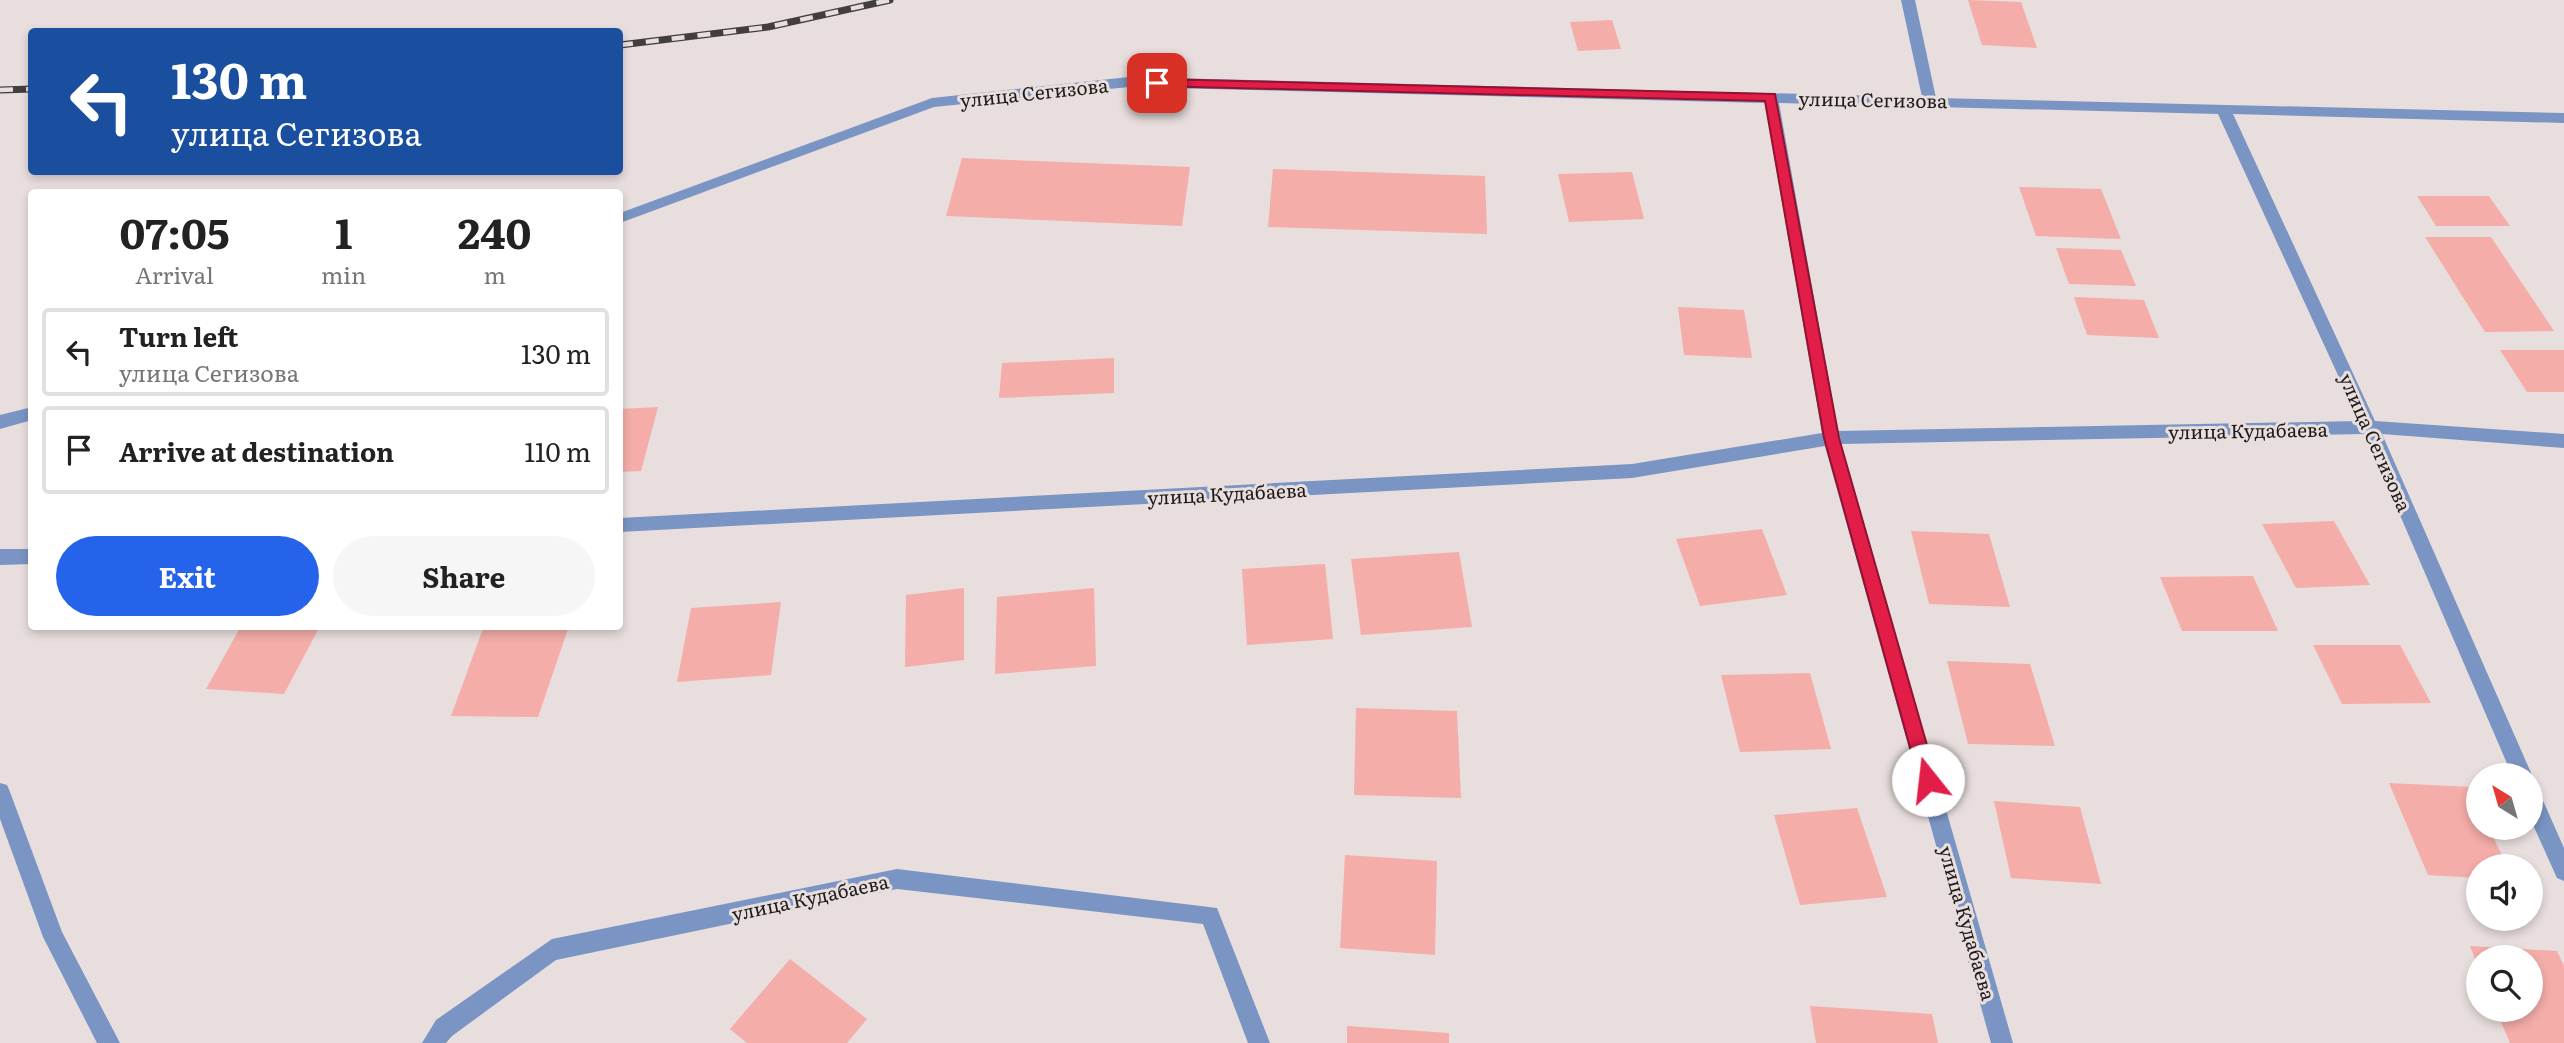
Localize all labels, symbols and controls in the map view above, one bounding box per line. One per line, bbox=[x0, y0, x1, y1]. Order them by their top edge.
text: 130 m bbox=[171, 41, 307, 114]
pin bbox=[1127, 53, 1187, 113]
icon: left bbox=[56, 56, 147, 147]
icon: arrive bbox=[1138, 64, 1176, 102]
street label: улица Сегизова bbox=[959, 70, 1110, 114]
street label: улица Сегизова bbox=[1798, 84, 1948, 114]
text: улица Сегизова bbox=[171, 108, 422, 156]
text: 07:05 bbox=[119, 200, 230, 262]
text: 1 bbox=[335, 200, 352, 262]
text: 240 bbox=[458, 200, 531, 262]
text: Arrival bbox=[135, 257, 214, 291]
text: min bbox=[321, 257, 366, 291]
text: m bbox=[483, 257, 506, 291]
text: Turn left bbox=[119, 316, 238, 355]
icon: left bbox=[60, 333, 98, 371]
text: 130 m bbox=[521, 333, 591, 372]
text: улица Сегизова bbox=[119, 355, 299, 389]
street label: улица Сегизова bbox=[2333, 368, 2419, 516]
street label: улица Кудабаева bbox=[2168, 415, 2329, 445]
icon: arrive bbox=[60, 431, 98, 469]
text: Arrive at destination bbox=[119, 431, 394, 470]
text: 110 m bbox=[524, 431, 591, 470]
street label: улица Кудабаева bbox=[1147, 475, 1308, 511]
button: Exit bbox=[56, 536, 319, 616]
button: Share bbox=[333, 536, 595, 616]
position arrow bbox=[1891, 743, 1965, 817]
north arrow bbox=[2466, 763, 2543, 840]
map controls bbox=[2466, 763, 2543, 1022]
street label: улица Кудабаева bbox=[1933, 842, 2004, 1004]
button: sound bbox=[2466, 854, 2543, 931]
street label: улица Кудабаева bbox=[729, 867, 892, 927]
button: search bbox=[2466, 945, 2543, 1022]

